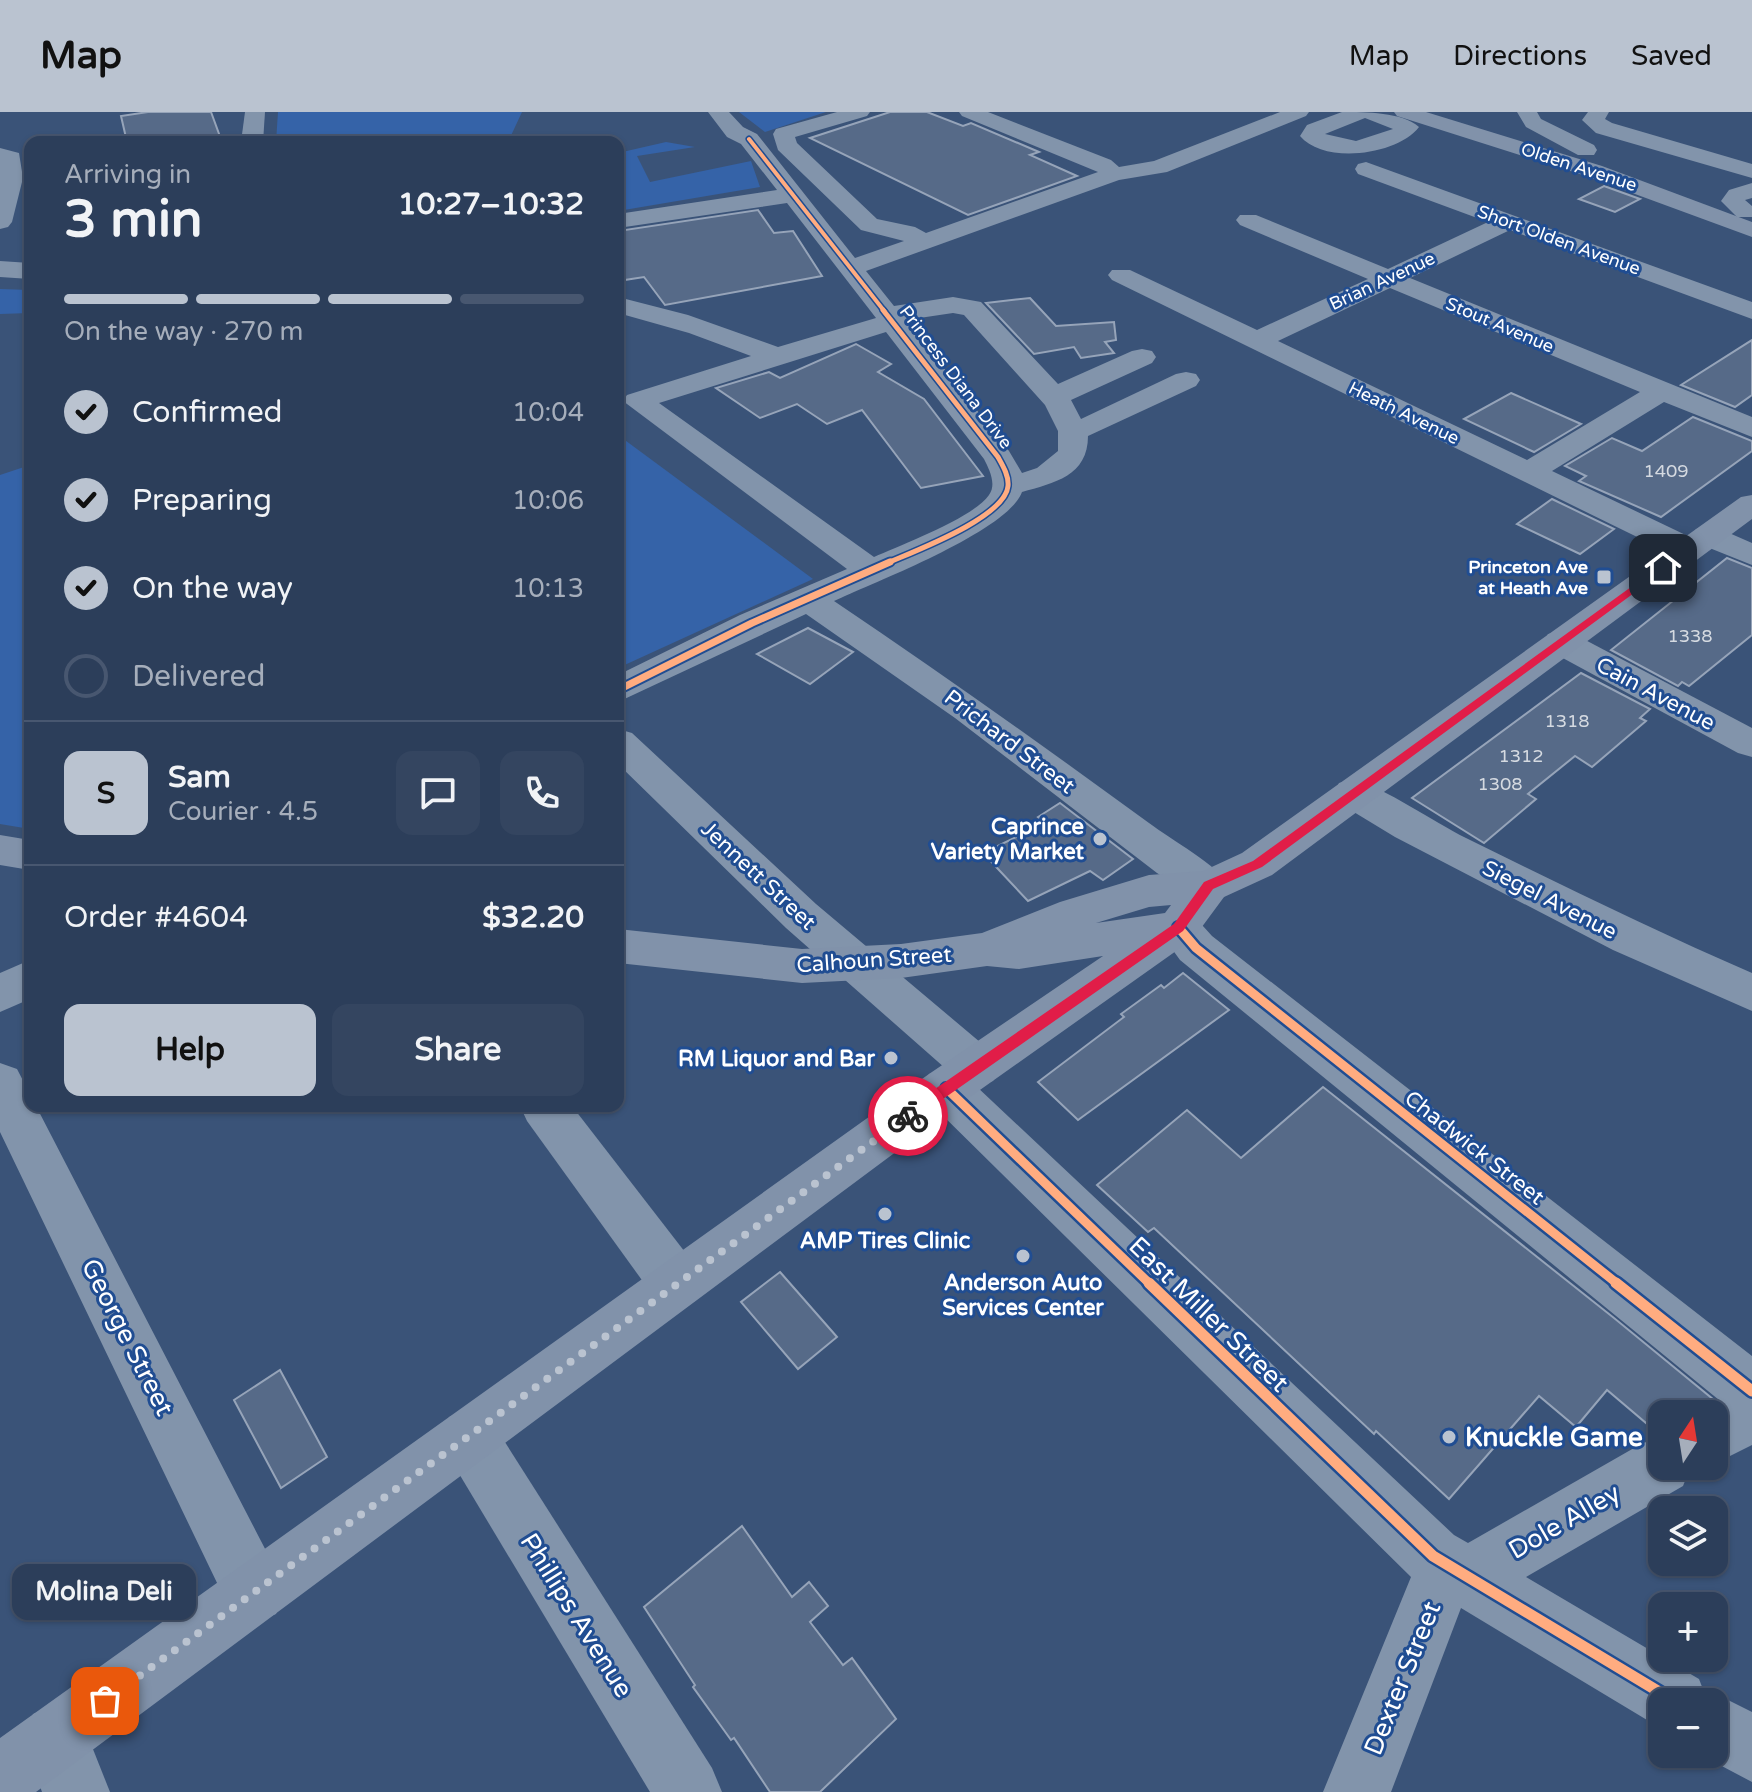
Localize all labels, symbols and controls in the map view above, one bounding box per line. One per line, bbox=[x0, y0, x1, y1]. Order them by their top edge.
text: Map bbox=[40, 33, 122, 79]
text: Map bbox=[1349, 39, 1409, 73]
text: Directions bbox=[1453, 39, 1587, 73]
text: Saved bbox=[1631, 39, 1712, 73]
street label: Olden Avenue bbox=[1518, 138, 1640, 196]
text: Arriving in bbox=[64, 159, 191, 190]
text: 10:27–10:32 bbox=[398, 186, 584, 223]
text: 3 min bbox=[64, 188, 203, 251]
street label: Short Olden Avenue bbox=[1474, 200, 1644, 280]
street label: Brian Avenue bbox=[1326, 247, 1438, 315]
street label: Stout Avenue bbox=[1443, 292, 1557, 358]
street label: Princess Diana Drive bbox=[895, 301, 1017, 453]
text: On the way · 270 m bbox=[64, 316, 303, 347]
street label: Heath Avenue bbox=[1345, 377, 1463, 449]
icon: check bbox=[64, 390, 108, 434]
text: Confirmed bbox=[132, 394, 283, 431]
text: 10:04 bbox=[512, 397, 584, 428]
house number: 1409 bbox=[1643, 460, 1689, 482]
icon: check bbox=[64, 478, 108, 522]
text: Preparing bbox=[132, 482, 272, 519]
text: 10:06 bbox=[512, 485, 584, 516]
pin bbox=[1629, 534, 1697, 602]
icon: home bbox=[1641, 546, 1685, 590]
place label: Princeton Ave at Heath Ave bbox=[1468, 556, 1588, 599]
icon: check bbox=[64, 566, 108, 610]
marker: Princeton Ave at Heath Ave bbox=[1595, 568, 1613, 586]
text: On the way bbox=[132, 570, 293, 607]
text: 10:13 bbox=[512, 573, 584, 604]
house number: 1338 bbox=[1667, 625, 1713, 647]
street label: Cain Avenue bbox=[1592, 652, 1719, 736]
text: Delivered bbox=[132, 658, 266, 695]
street label: Prichard Street bbox=[939, 684, 1080, 799]
house number: 1318 bbox=[1544, 710, 1590, 732]
house number: 1312 bbox=[1498, 745, 1544, 767]
button: chat bbox=[396, 751, 480, 835]
button: phone bbox=[500, 751, 584, 835]
text: Sam bbox=[168, 759, 231, 796]
house number: 1308 bbox=[1477, 773, 1523, 795]
text: S bbox=[97, 775, 115, 812]
text: Courier · 4.5 bbox=[168, 796, 318, 827]
place label: Caprince Variety Market bbox=[931, 814, 1085, 865]
street label: Jennett Street bbox=[696, 816, 821, 935]
marker: Caprince Variety Market bbox=[1091, 830, 1109, 848]
street label: Siegel Avenue bbox=[1478, 855, 1621, 945]
text: Order #4604 bbox=[64, 899, 248, 936]
text: $32.20 bbox=[482, 899, 584, 936]
street label: Calhoun Street bbox=[796, 942, 952, 978]
button: Help bbox=[64, 1004, 316, 1096]
button: Share bbox=[332, 1004, 584, 1096]
place label: RM Liquor and Bar bbox=[678, 1046, 876, 1072]
marker: RM Liquor and Bar bbox=[882, 1049, 900, 1067]
courier bbox=[868, 1076, 948, 1156]
street label: Chadwick Street bbox=[1399, 1085, 1549, 1210]
icon: bike bbox=[886, 1094, 930, 1138]
marker: AMP Tires Clinic bbox=[876, 1205, 894, 1223]
place label: AMP Tires Clinic bbox=[800, 1228, 971, 1254]
street label: East Miller Street bbox=[1122, 1230, 1295, 1399]
marker: Anderson Auto Services Center bbox=[1014, 1247, 1032, 1265]
street label: George Street bbox=[75, 1254, 180, 1421]
place label: Anderson Auto Services Center bbox=[942, 1270, 1104, 1321]
north arrow bbox=[1648, 1400, 1728, 1480]
map controls bbox=[1648, 1400, 1728, 1768]
place label: Knuckle Game bbox=[1465, 1422, 1643, 1453]
marker: Knuckle Game bbox=[1440, 1428, 1458, 1446]
street label: Dole Alley bbox=[1503, 1477, 1626, 1566]
button: layers bbox=[1648, 1496, 1728, 1576]
street label: Phillips Avenue bbox=[514, 1527, 639, 1703]
callout: Molina Deli bbox=[13, 1565, 197, 1621]
text: Molina Deli bbox=[35, 1576, 173, 1607]
button: + bbox=[1648, 1592, 1728, 1672]
street label: Dexter Street bbox=[1358, 1597, 1447, 1760]
pin bbox=[71, 1667, 139, 1735]
icon: bag bbox=[83, 1679, 127, 1723]
button: − bbox=[1648, 1688, 1728, 1768]

